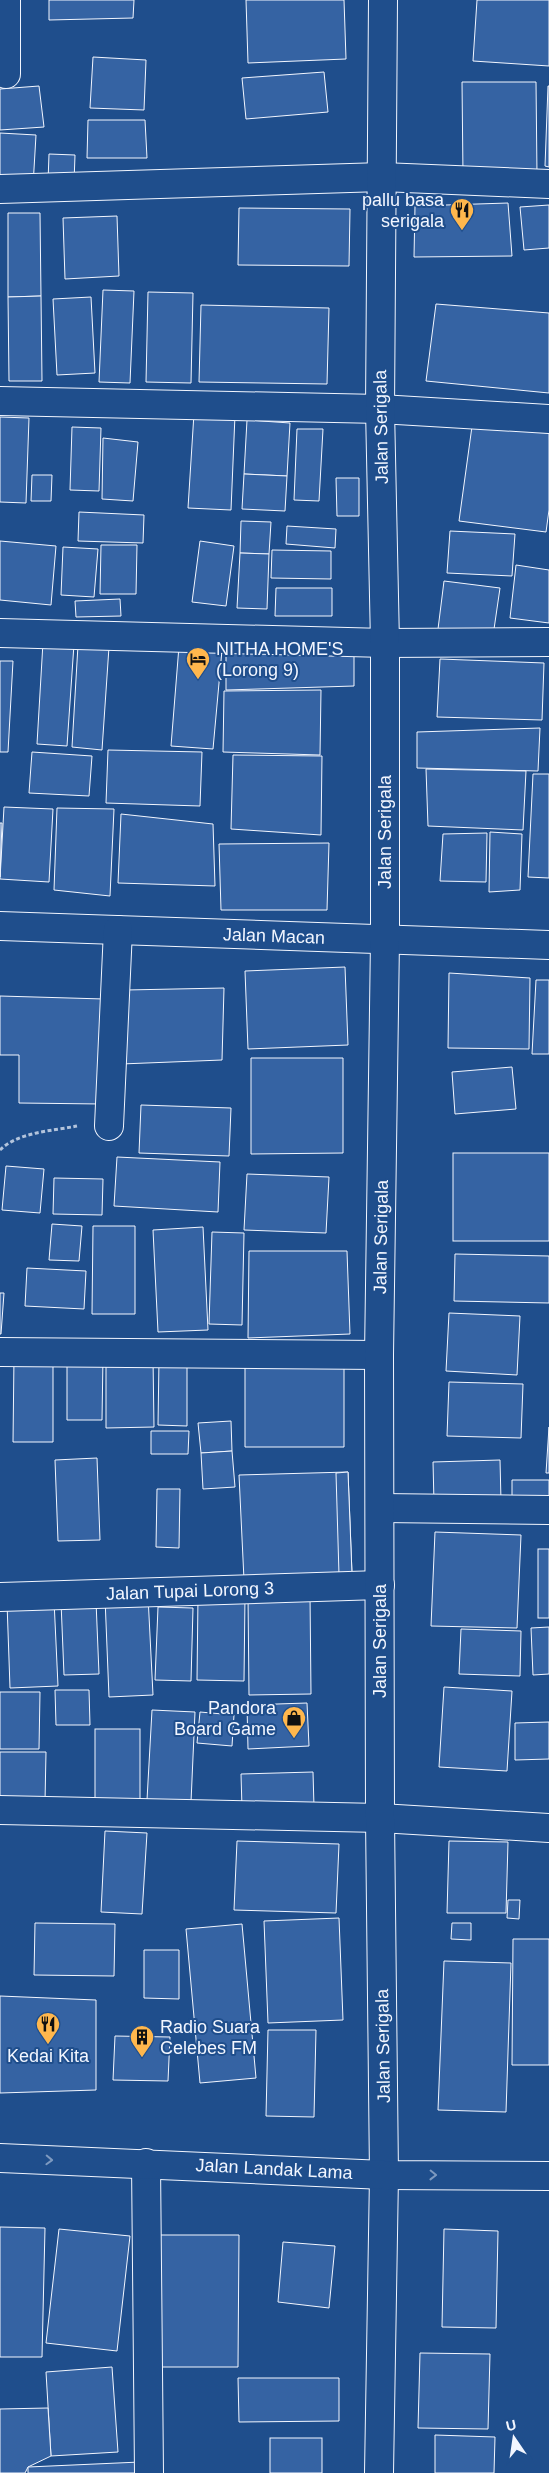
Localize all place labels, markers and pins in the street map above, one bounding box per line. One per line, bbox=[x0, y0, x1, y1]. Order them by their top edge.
place label: pallu basa serigala bbox=[362, 190, 445, 231]
restaurant icon: pallu basa serigala bbox=[449, 197, 475, 231]
place label: NITHA HOME'S (Lorong 9) bbox=[216, 639, 343, 680]
hotel icon: NITHA HOME'S (Lorong 9) bbox=[185, 646, 211, 680]
place label: Pandora Board Game bbox=[174, 1698, 277, 1739]
shop icon: Pandora Board Game bbox=[281, 1705, 307, 1739]
restaurant icon: Kedai Kita bbox=[35, 2011, 61, 2045]
place label: Radio Suara Celebes FM bbox=[160, 2017, 261, 2058]
building icon: Radio Suara Celebes FM bbox=[129, 2024, 155, 2058]
place label: Kedai Kita bbox=[7, 2046, 90, 2066]

